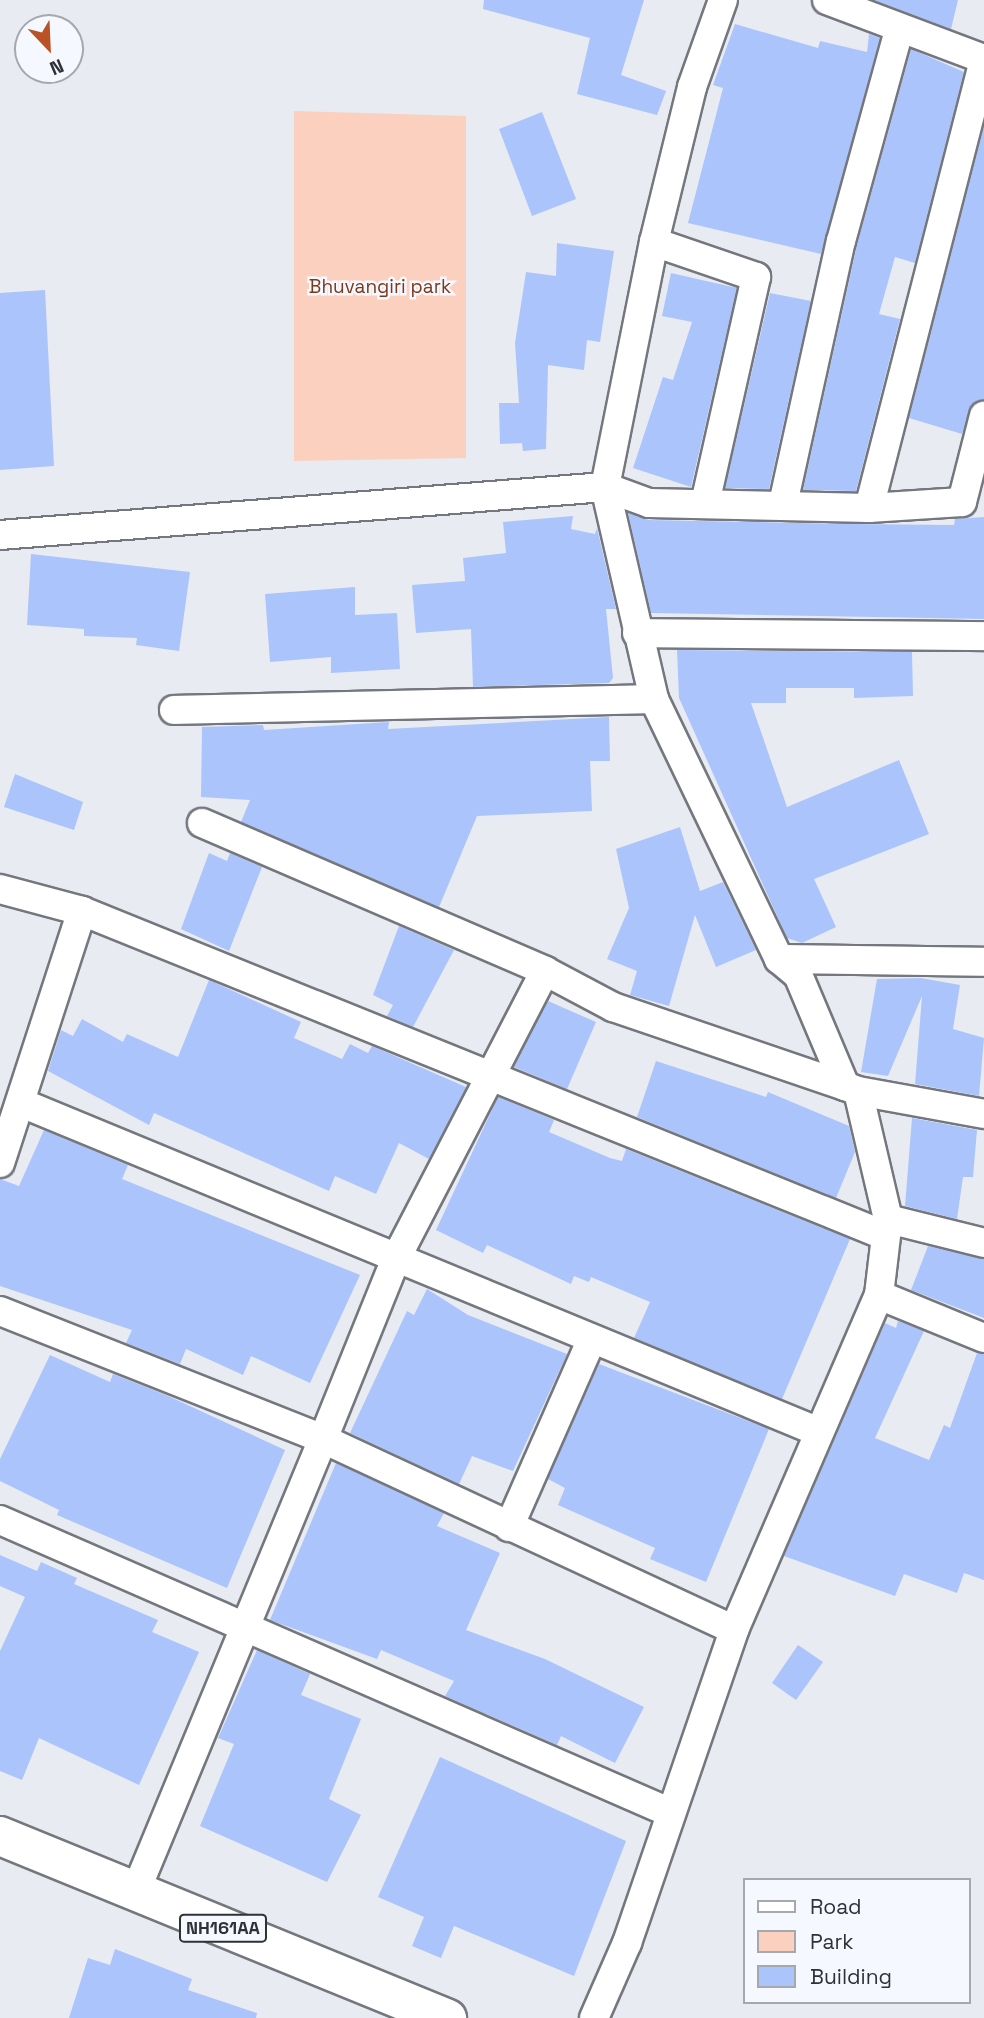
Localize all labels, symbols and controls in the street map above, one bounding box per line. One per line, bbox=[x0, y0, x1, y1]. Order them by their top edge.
north arrow bbox=[14, 14, 84, 84]
text: N bbox=[46, 53, 67, 81]
park label: Bhuvangiri park bbox=[309, 276, 451, 298]
legend bbox=[743, 1878, 970, 2004]
text: Road bbox=[810, 1893, 862, 1920]
road number: NH161AA bbox=[178, 1914, 268, 1942]
text: Park bbox=[810, 1928, 854, 1955]
text: Building bbox=[810, 1963, 892, 1990]

